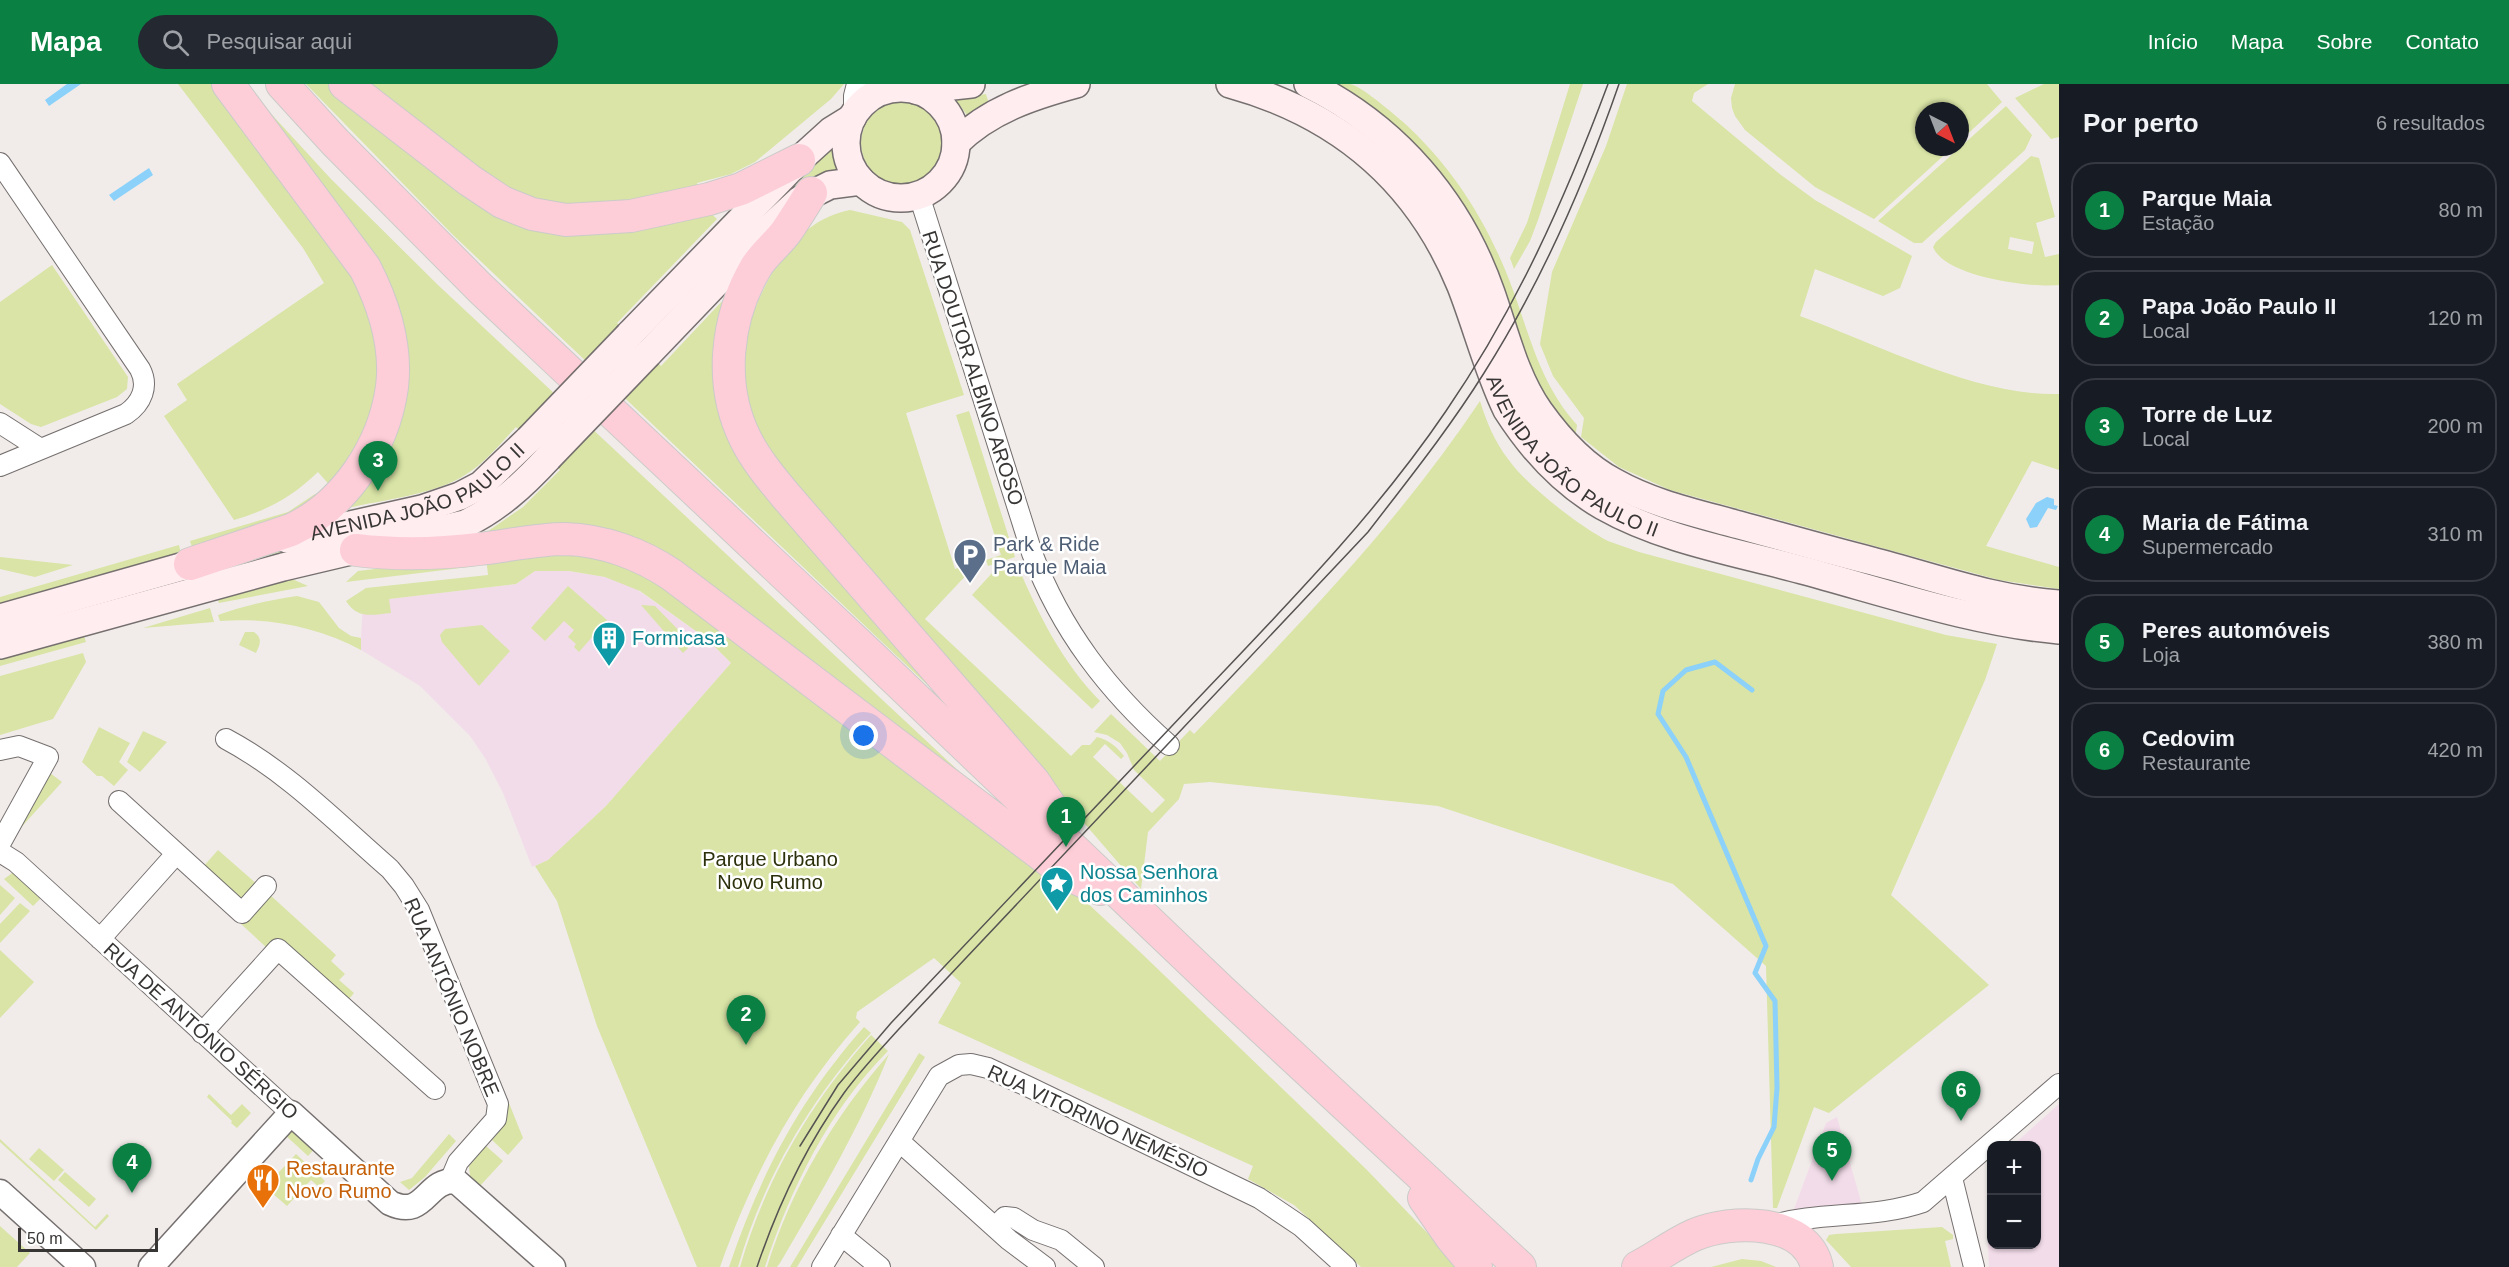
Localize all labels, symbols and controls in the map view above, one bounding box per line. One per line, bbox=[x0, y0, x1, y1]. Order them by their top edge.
search box bbox=[138, 15, 558, 69]
text: Mapa bbox=[30, 26, 102, 57]
icon: search bbox=[159, 26, 192, 59]
text: Pesquisar aqui bbox=[207, 29, 352, 54]
text: Início bbox=[2148, 30, 2198, 53]
text: Mapa bbox=[2231, 30, 2283, 53]
text: Sobre bbox=[2316, 30, 2372, 53]
text: Contato bbox=[2405, 30, 2479, 53]
north arrow bbox=[1915, 102, 1969, 156]
text: Por perto bbox=[2083, 108, 2199, 138]
text: 6 resultados bbox=[2376, 112, 2485, 134]
text: Parque Maia bbox=[2142, 186, 2272, 211]
text: 1 bbox=[2099, 199, 2110, 221]
text: 80 m bbox=[2439, 199, 2483, 221]
text: Estação bbox=[2142, 212, 2214, 234]
street label: RUA DOUTOR ALBINO AROSO bbox=[918, 228, 1028, 508]
text: Papa João Paulo II bbox=[2142, 294, 2336, 319]
text: 2 bbox=[2099, 307, 2110, 329]
text: 120 m bbox=[2427, 307, 2483, 329]
text: Local bbox=[2142, 320, 2190, 342]
street label: AVENIDA JOÃO PAULO II bbox=[1482, 372, 1661, 541]
text: Torre de Luz bbox=[2142, 402, 2272, 427]
text: 3 bbox=[2099, 415, 2110, 437]
text: 200 m bbox=[2427, 415, 2483, 437]
text: Local bbox=[2142, 428, 2190, 450]
street label: AVENIDA JOÃO PAULO II bbox=[308, 438, 529, 545]
pin: 3 bbox=[358, 442, 398, 491]
text: Maria de Fátima bbox=[2142, 510, 2308, 535]
text: 4 bbox=[2099, 523, 2110, 545]
text: 310 m bbox=[2427, 523, 2483, 545]
place label: Park & Ride Parque Maia bbox=[993, 533, 1107, 578]
text: Supermercado bbox=[2142, 536, 2273, 558]
parking icon: Park & Ride Parque Maia bbox=[952, 537, 988, 584]
text: Peres automóveis bbox=[2142, 618, 2330, 643]
building icon: Formicasa bbox=[591, 620, 627, 667]
place label: Formicasa bbox=[632, 627, 726, 649]
text: 5 bbox=[2099, 631, 2110, 653]
text: 380 m bbox=[2427, 631, 2483, 653]
text: Loja bbox=[2142, 644, 2180, 666]
your location bbox=[849, 721, 878, 750]
text: Cedovim bbox=[2142, 726, 2235, 751]
text: 6 bbox=[2099, 739, 2110, 761]
text: 420 m bbox=[2427, 739, 2483, 761]
text: Restaurante bbox=[2142, 752, 2251, 774]
pin: 1 bbox=[1046, 798, 1086, 847]
park label: Parque Urbano Novo Rumo bbox=[702, 848, 838, 893]
place label: Nossa Senhora dos Caminhos bbox=[1080, 861, 1219, 906]
place icon: Nossa Senhora dos Caminhos bbox=[1039, 865, 1075, 912]
street label: RUA ANTÓNIO NOBRE bbox=[400, 894, 504, 1100]
street label: RUA DE ANTÓNIO SÉRGIO bbox=[99, 938, 303, 1124]
pin: 2 bbox=[726, 996, 766, 1045]
street label: RUA VITORINO NEMÉSIO bbox=[984, 1060, 1212, 1182]
pin: 6 bbox=[1942, 1072, 1980, 1121]
pin: 5 bbox=[1812, 1132, 1852, 1181]
map controls bbox=[1987, 1141, 2041, 1249]
button: + bbox=[1987, 1141, 2041, 1195]
pin: 4 bbox=[112, 1144, 152, 1193]
place label: Restaurante Novo Rumo bbox=[286, 1157, 395, 1202]
restaurant icon: Restaurante Novo Rumo bbox=[245, 1162, 281, 1209]
button: − bbox=[1987, 1195, 2041, 1249]
scale bar bbox=[18, 1225, 158, 1252]
text: 50 m bbox=[27, 1230, 63, 1247]

